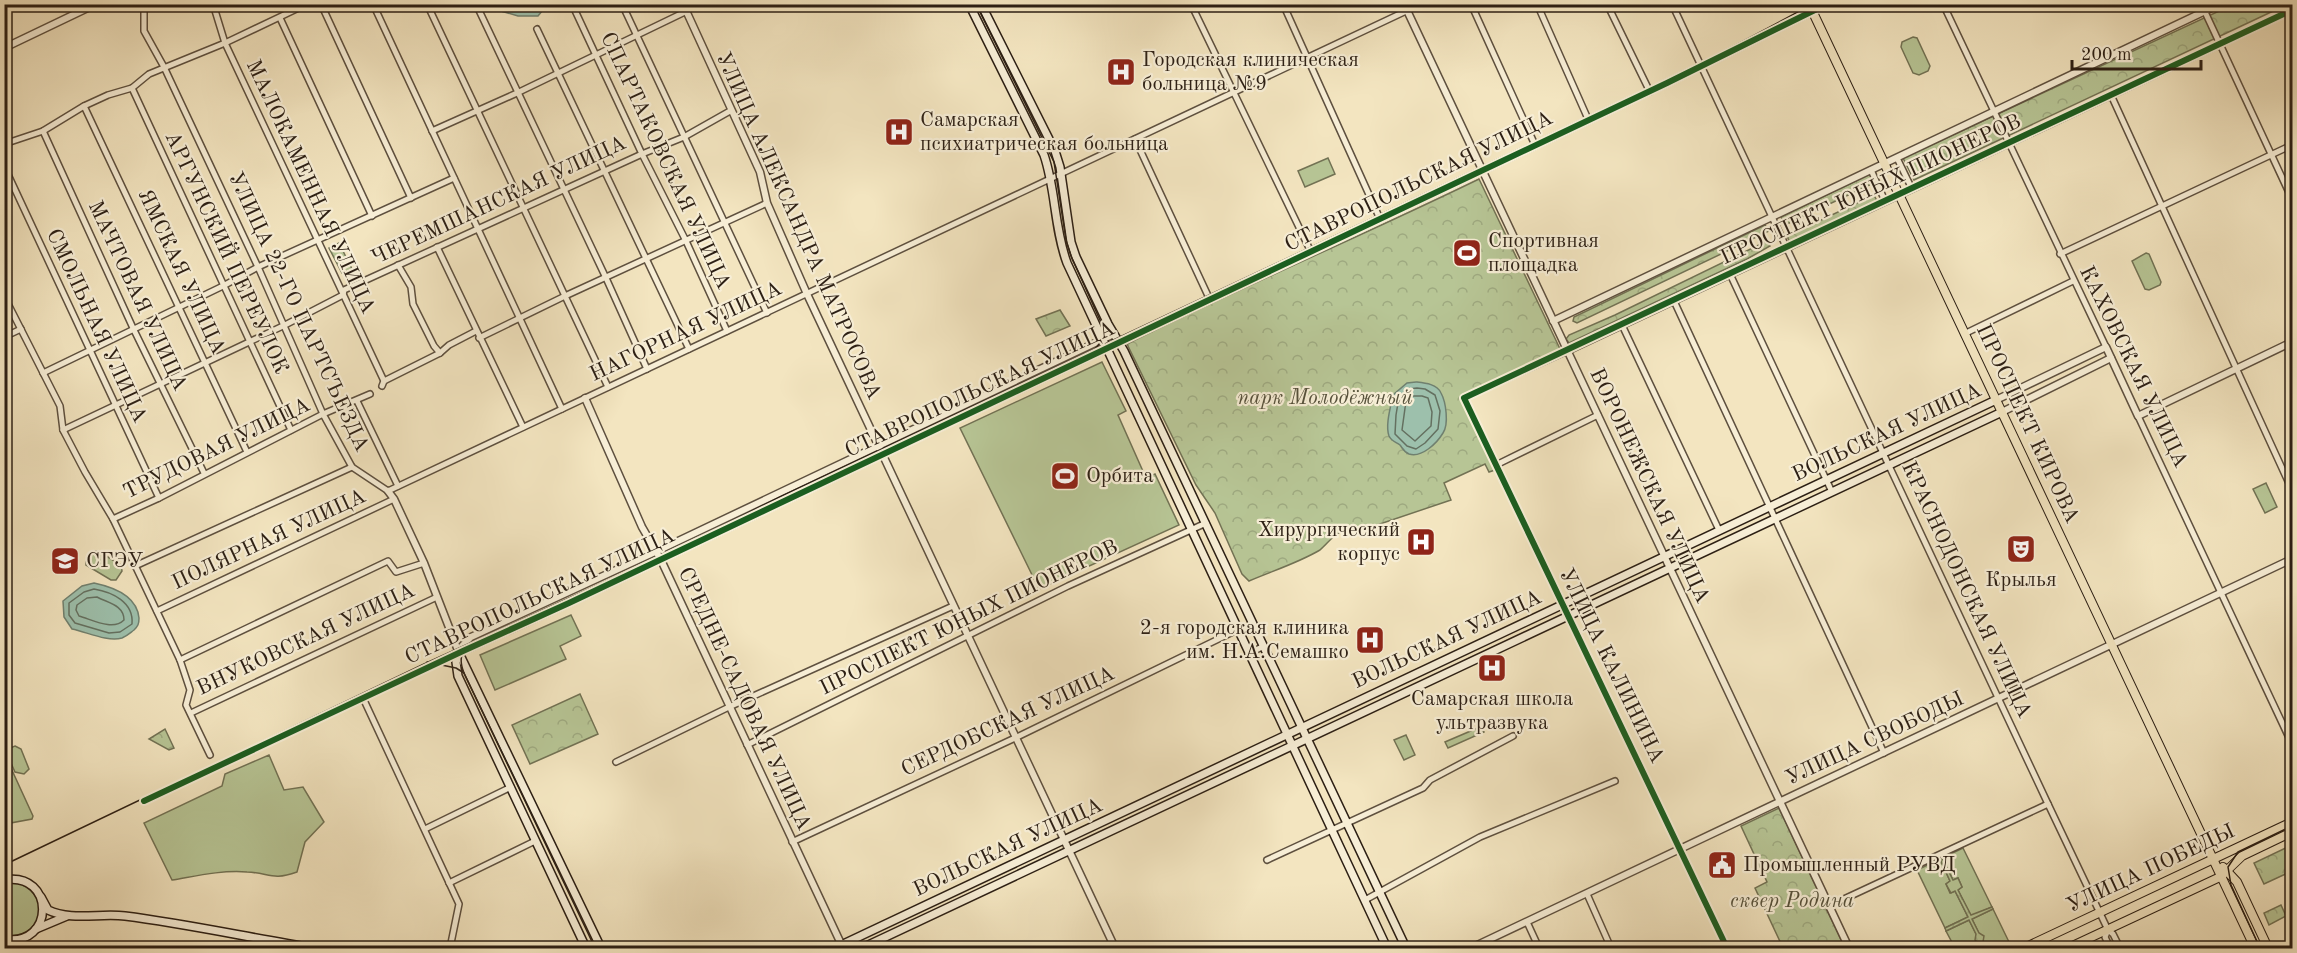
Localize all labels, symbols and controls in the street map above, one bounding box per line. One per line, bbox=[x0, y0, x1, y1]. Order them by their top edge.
street label: СПАРТАКОВСКАЯ УЛИЦА bbox=[596, 29, 734, 293]
scale bar bbox=[2072, 33, 2201, 71]
text: 200 m bbox=[2081, 46, 2132, 64]
street label: УЛИЦА АЛЕКСАНДРА МАТРОСОВА bbox=[712, 49, 884, 403]
place label: Городская клиническая больница №9 bbox=[1142, 50, 1359, 95]
hospital icon: Городская клиническая больница №9 bbox=[1105, 56, 1137, 88]
street label: МАЛОКАМЕННАЯ УЛИЦА bbox=[242, 57, 378, 317]
street label: СТАВРОПОЛЬСКАЯ УЛИЦА bbox=[1282, 108, 1556, 256]
place label: Самарская психиатрическая больница bbox=[920, 110, 1168, 155]
street label: ПРОСПЕКТ ЮНЫХ ПИОНЕРОВ bbox=[1718, 111, 2024, 269]
hospital icon: Самарская психиатрическая больница bbox=[883, 116, 915, 148]
street label: АРГУНСКИЙ ПЕРЕУЛОК bbox=[161, 126, 296, 377]
street label: ЧЕРЕМШАНСКАЯ УЛИЦА bbox=[369, 133, 629, 269]
street label: УЛИЦА 22-ГО ПАРТСЪЕЗДА bbox=[224, 169, 372, 455]
street label: ЯМСКАЯ УЛИЦА bbox=[134, 186, 228, 358]
street label: МАЧТОВАЯ УЛИЦА bbox=[84, 198, 190, 394]
street label: СМОЛЬНАЯ УЛИЦА bbox=[42, 226, 150, 426]
place label: Спортивная площадка bbox=[1488, 231, 1599, 276]
sports icon: Спортивная площадка bbox=[1451, 237, 1483, 269]
street label: КАХОВСКАЯ УЛИЦА bbox=[2075, 263, 2191, 471]
street label: НАГОРНАЯ УЛИЦА bbox=[587, 278, 785, 386]
street label: СТАВРОПОЛЬСКАЯ УЛИЦА bbox=[842, 318, 1118, 462]
street label: ПРОСПЕКТ КИРОВА bbox=[1972, 321, 2082, 527]
street label: ВОРОНЕЖСКАЯ УЛИЦА bbox=[1585, 365, 1713, 607]
street label: ВОЛЬСКАЯ УЛИЦА bbox=[1789, 380, 1985, 486]
park label: парк Молодёжный bbox=[1237, 388, 1413, 409]
street label: ТРУДОВАЯ УЛИЦА bbox=[120, 395, 314, 503]
street label: КРАСНОДОНСКАЯ УЛИЦА bbox=[1897, 459, 2035, 721]
sports icon: Орбита bbox=[1049, 460, 1081, 492]
place label: Орбита bbox=[1086, 466, 1154, 487]
street label: ПОЛЯРНАЯ УЛИЦА bbox=[169, 486, 369, 594]
place label: Хирургический корпус bbox=[1258, 520, 1400, 565]
street label: СТАВРОПОЛЬСКАЯ УЛИЦА bbox=[402, 525, 678, 669]
hospital icon: Хирургический корпус bbox=[1405, 526, 1437, 558]
theatre icon: Крылья bbox=[2005, 533, 2037, 565]
street label: ПРОСПЕКТ ЮНЫХ ПИОНЕРОВ bbox=[817, 536, 1121, 700]
school or university icon: СГЭУ bbox=[49, 545, 81, 577]
place label: СГЭУ bbox=[86, 551, 143, 572]
street label: СРЕДНЕ-САДОВАЯ УЛИЦА bbox=[674, 564, 814, 834]
street label: УЛИЦА КАЛИНИНА bbox=[1555, 565, 1667, 767]
place label: Крылья bbox=[1985, 570, 2057, 591]
street label: ВНУКОВСКАЯ УЛИЦА bbox=[194, 580, 418, 700]
street label: ВОЛЬСКАЯ УЛИЦА bbox=[1349, 587, 1545, 693]
place label: 2-я городская клиника им. Н.А.Семашко bbox=[1140, 618, 1349, 663]
hospital icon: 2-я городская клиника им. Н.А.Семашко bbox=[1354, 624, 1386, 656]
hospital icon: Самарская школа ультразвука bbox=[1476, 652, 1508, 684]
street label: СЕРДОБСКАЯ УЛИЦА bbox=[898, 663, 1118, 781]
place label: Самарская школа ультразвука bbox=[1411, 689, 1573, 734]
street label: УЛИЦА СВОБОДЫ bbox=[1783, 689, 1967, 789]
street label: ВОЛЬСКАЯ УЛИЦА bbox=[910, 795, 1106, 901]
street label: УЛИЦА ПОБЕДЫ bbox=[2064, 821, 2238, 917]
public building icon: Промышленный РУВД bbox=[1706, 849, 1738, 881]
place label: Промышленный РУВД bbox=[1743, 855, 1955, 876]
park label: сквер Родина bbox=[1730, 891, 1854, 912]

